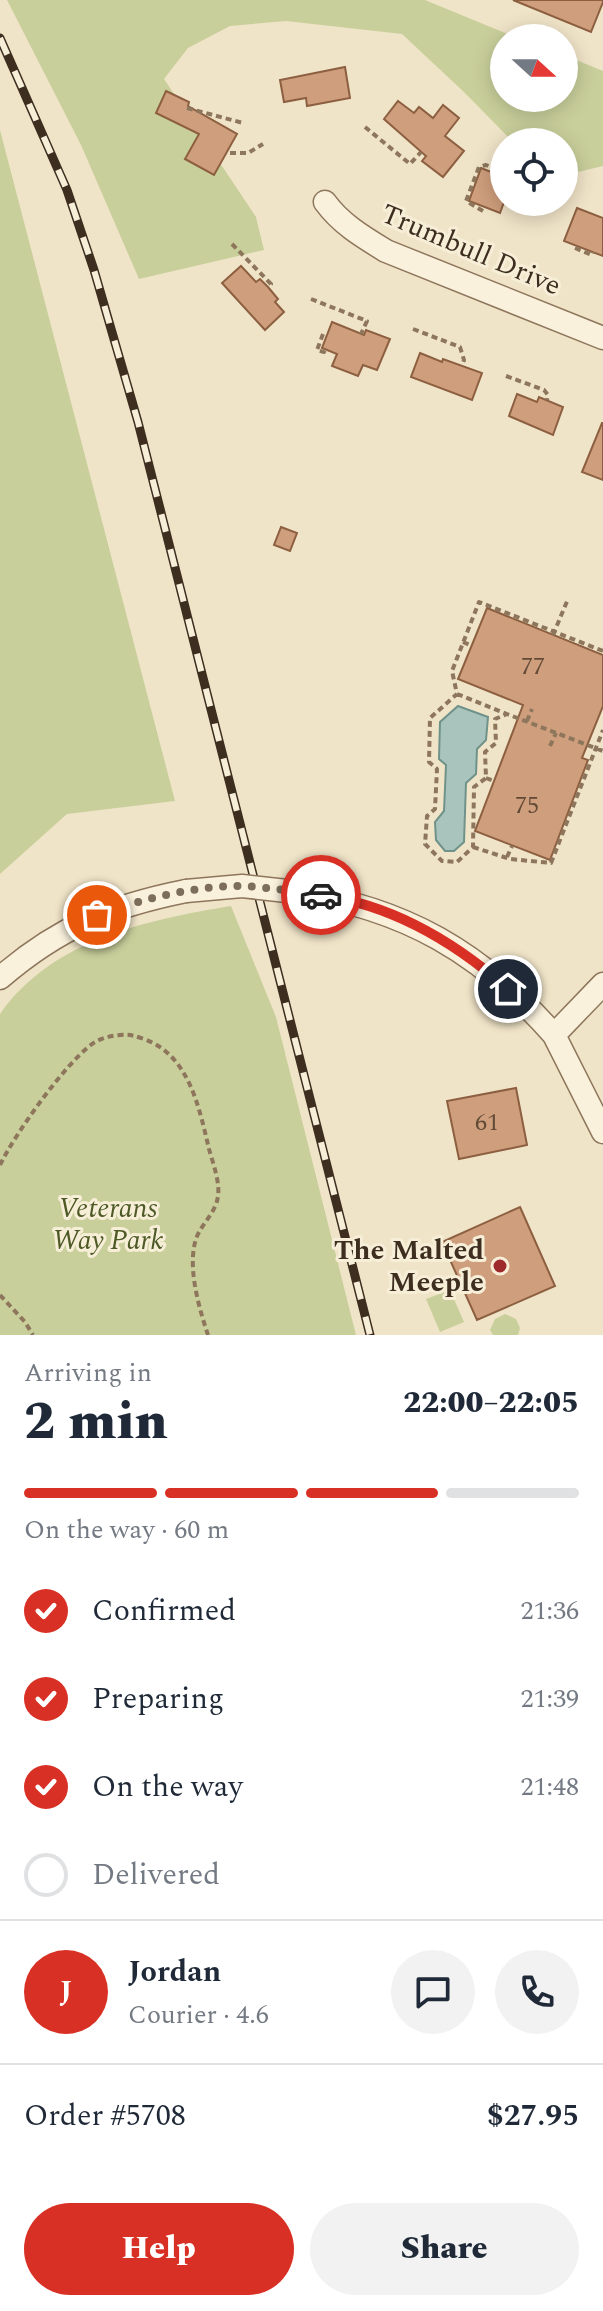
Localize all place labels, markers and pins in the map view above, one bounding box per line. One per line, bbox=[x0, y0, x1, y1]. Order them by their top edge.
pin bbox=[63, 881, 131, 949]
pin bbox=[474, 955, 542, 1023]
place label: The Malted Meeple bbox=[334, 1229, 484, 1304]
marker: The Malted Meeple bbox=[491, 1257, 509, 1275]

